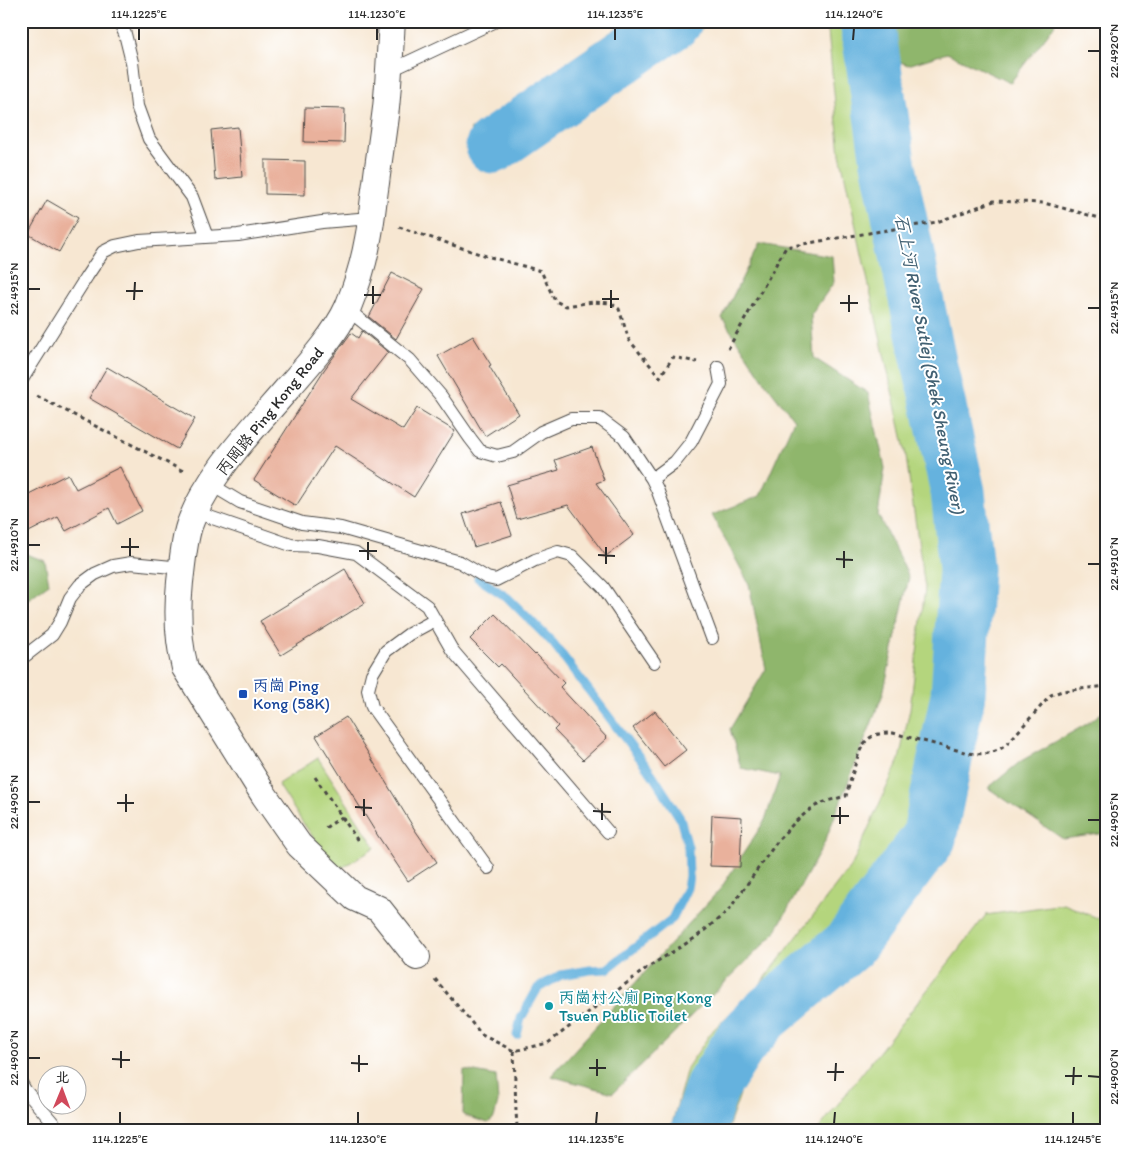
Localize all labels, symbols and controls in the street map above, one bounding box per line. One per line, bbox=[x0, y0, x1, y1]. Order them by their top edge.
text: 114.1225°E bbox=[111, 7, 167, 21]
text: 114.1230°E bbox=[348, 7, 406, 21]
text: 114.1235°E bbox=[587, 7, 643, 21]
text: 114.1240°E bbox=[825, 7, 883, 21]
text: 22.4920°N bbox=[1107, 24, 1121, 78]
water label: 石上河 River Sutlej (Shek Sheung River) bbox=[890, 212, 970, 517]
text: 22.4915°N bbox=[7, 263, 21, 315]
text: 22.4915°N bbox=[1107, 282, 1121, 334]
street label: 丙岡路 Ping Kong Road bbox=[212, 343, 328, 479]
text: 22.4910°N bbox=[7, 518, 21, 572]
text: 22.4910°N bbox=[1107, 537, 1121, 591]
place label: 丙崗 Ping Kong (58K) bbox=[253, 676, 330, 713]
marker: 丙崗 Ping Kong (58K) bbox=[237, 688, 249, 700]
text: 22.4905°N bbox=[7, 775, 21, 829]
text: 22.4905°N bbox=[1107, 793, 1121, 847]
place label: 丙崗村公廁 Ping Kong Tsuen Public Toilet bbox=[559, 988, 713, 1025]
marker: 丙崗村公廁 Ping Kong Tsuen Public Toilet bbox=[543, 1000, 555, 1012]
text: 22.4900°N bbox=[7, 1030, 21, 1086]
text: 22.4900°N bbox=[1107, 1049, 1121, 1105]
north arrow bbox=[38, 1064, 88, 1114]
text: 北 bbox=[55, 1069, 69, 1086]
text: 114.1225°E bbox=[92, 1132, 148, 1146]
text: 114.1230°E bbox=[329, 1132, 387, 1146]
text: 114.1235°E bbox=[568, 1132, 624, 1146]
text: 114.1240°E bbox=[805, 1132, 863, 1146]
text: 114.1245°E bbox=[1045, 1132, 1102, 1146]

